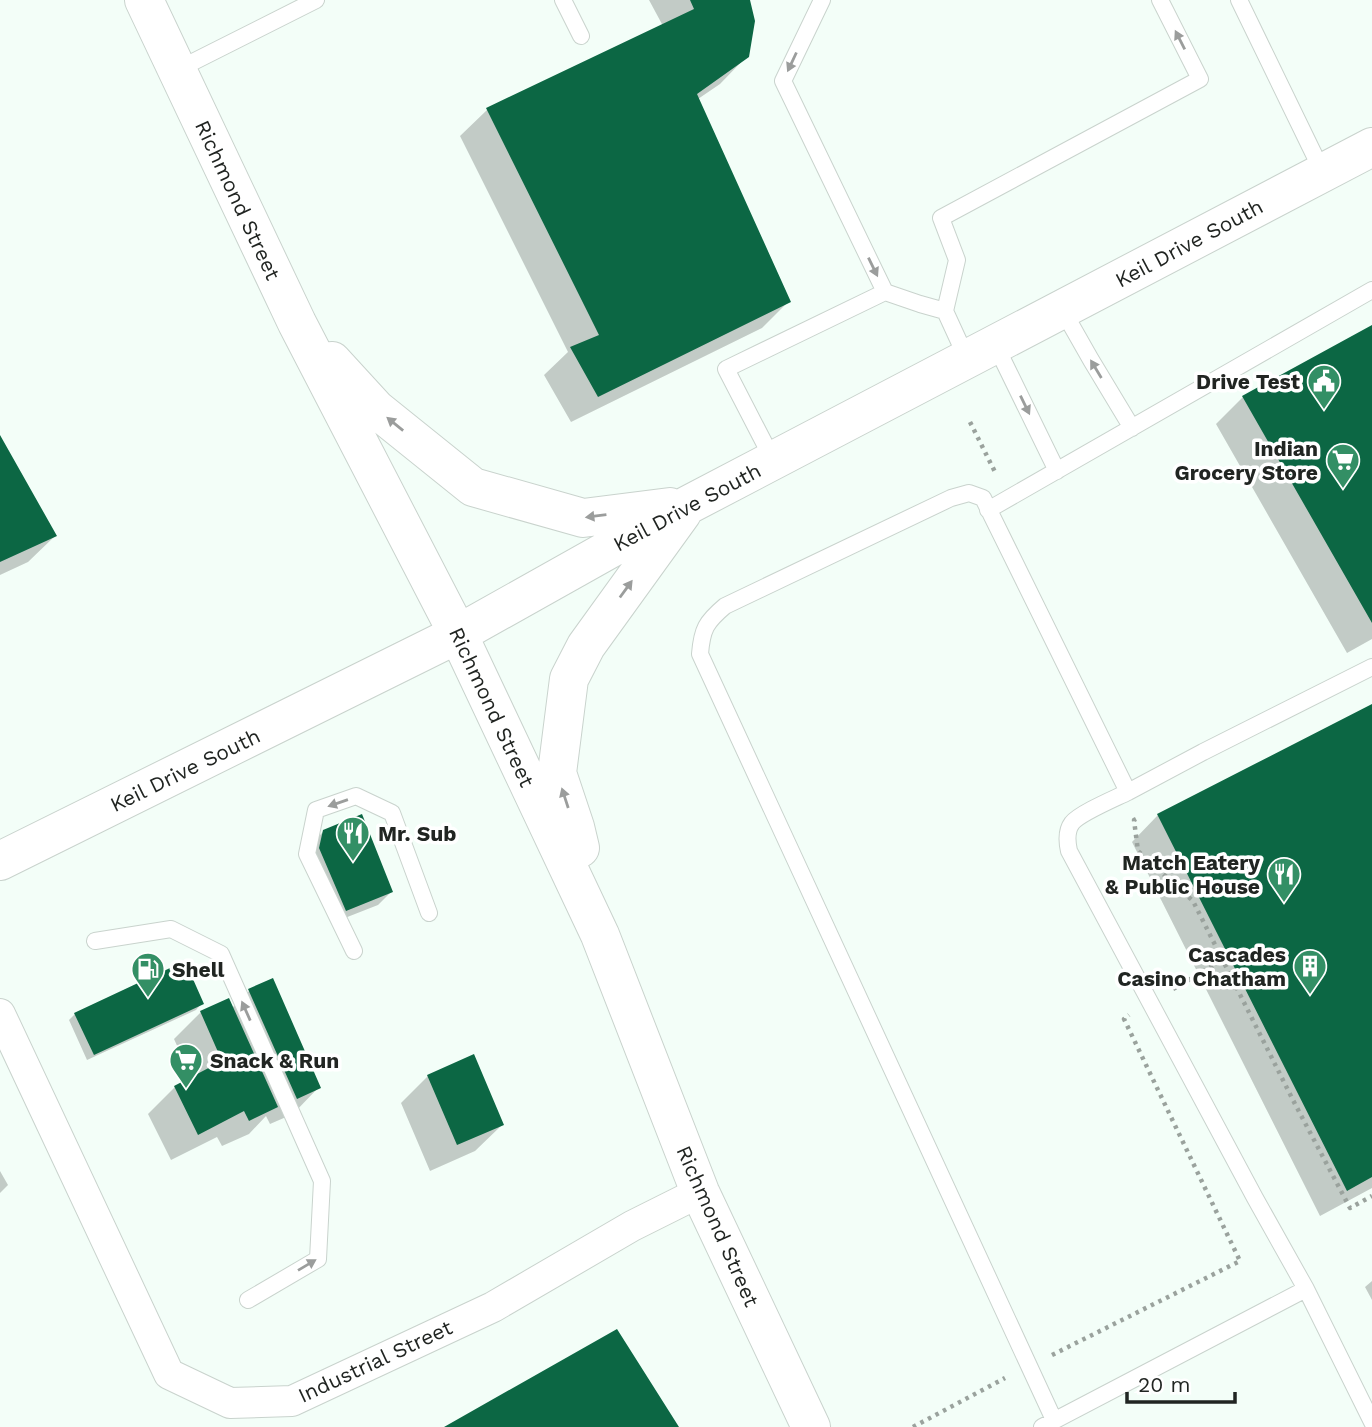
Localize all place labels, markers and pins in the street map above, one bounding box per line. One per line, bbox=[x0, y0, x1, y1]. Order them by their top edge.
public building icon: Drive Test bbox=[1305, 362, 1343, 411]
place label: Drive Test bbox=[1196, 369, 1300, 394]
place label: Indian Grocery Store bbox=[1175, 436, 1318, 485]
supermarket icon: Indian Grocery Store bbox=[1324, 441, 1362, 490]
restaurant icon: Mr. Sub bbox=[334, 814, 372, 863]
place label: Mr. Sub bbox=[378, 821, 456, 846]
place label: Match Eatery & Public House bbox=[1105, 850, 1260, 899]
restaurant icon: Match Eatery & Public House bbox=[1265, 855, 1303, 904]
place label: Cascades Casino Chatham bbox=[1117, 942, 1286, 991]
building icon: Cascades Casino Chatham bbox=[1291, 947, 1329, 996]
fuel station icon: Shell bbox=[129, 950, 167, 999]
place label: Shell bbox=[172, 957, 225, 982]
supermarket icon: Snack & Run bbox=[167, 1041, 205, 1090]
place label: Snack & Run bbox=[210, 1048, 339, 1073]

